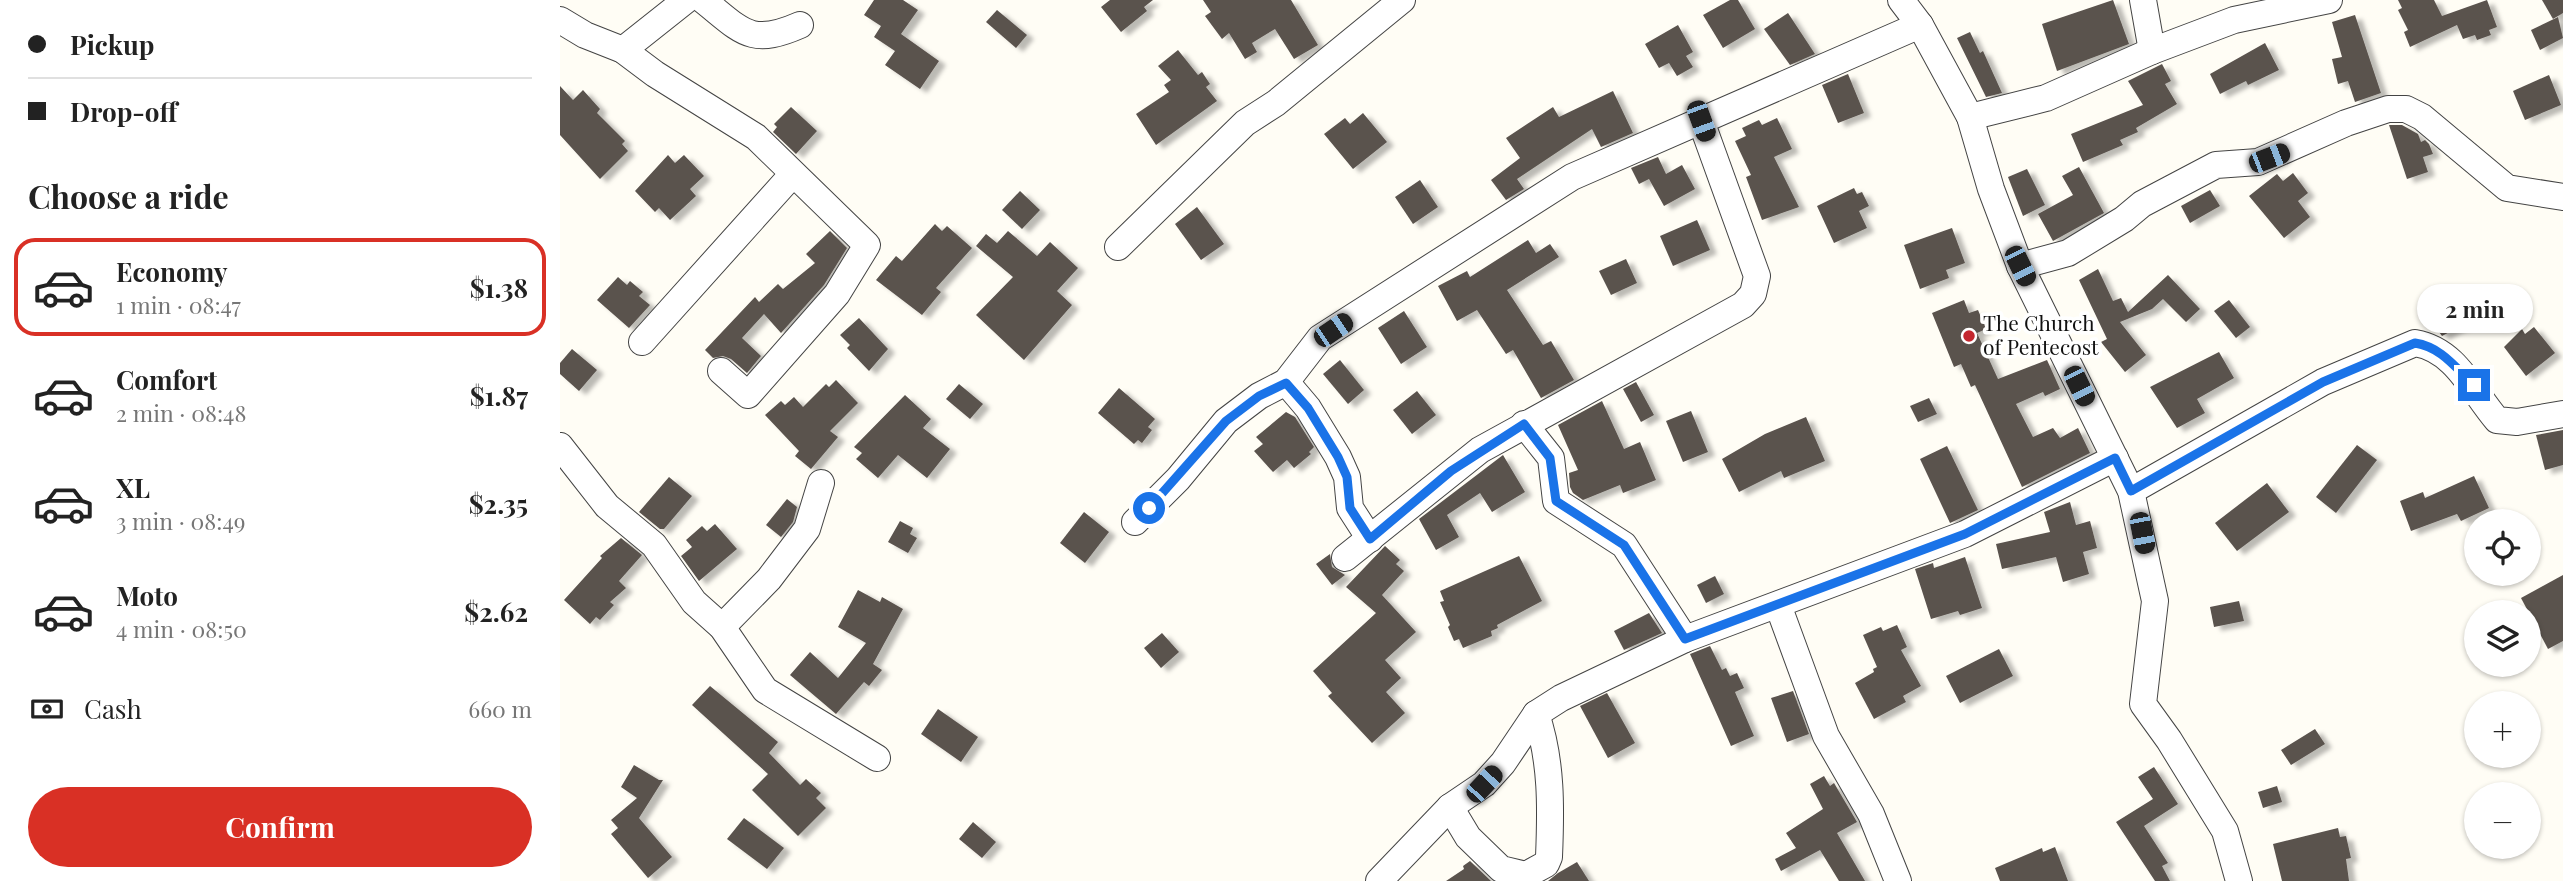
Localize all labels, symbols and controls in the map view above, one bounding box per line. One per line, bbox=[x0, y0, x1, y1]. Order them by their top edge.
text: Pickup bbox=[70, 27, 154, 62]
text: Drop-off bbox=[70, 94, 177, 129]
car bbox=[1684, 98, 1719, 144]
car bbox=[2246, 141, 2293, 175]
text: Choose a ride bbox=[28, 174, 229, 217]
car bbox=[2002, 243, 2039, 289]
text: Economy bbox=[116, 254, 227, 289]
icon: car bbox=[32, 256, 95, 319]
text: $1.38 bbox=[470, 270, 528, 305]
callout: 2 min bbox=[2416, 284, 2532, 332]
text: 1 min · 08:47 bbox=[116, 289, 241, 320]
text: 2 min bbox=[2445, 293, 2505, 324]
place label: The Church of Pentecost bbox=[1983, 308, 2099, 360]
car bbox=[1310, 310, 1357, 350]
marker: The Church of Pentecost bbox=[1961, 328, 1977, 344]
text: Comfort bbox=[116, 362, 217, 397]
car bbox=[2061, 363, 2098, 409]
icon: car bbox=[32, 364, 95, 427]
route end bbox=[2458, 369, 2490, 401]
text: $1.87 bbox=[470, 378, 528, 413]
text: 2 min · 08:48 bbox=[116, 397, 246, 428]
text: XL bbox=[116, 470, 150, 505]
icon: car bbox=[32, 472, 95, 535]
text: $2.35 bbox=[469, 486, 528, 521]
route start bbox=[1133, 492, 1165, 524]
text: 3 min · 08:49 bbox=[116, 505, 245, 536]
map controls bbox=[2464, 509, 2541, 859]
button: locate bbox=[2464, 509, 2541, 586]
car bbox=[2128, 510, 2157, 556]
text: Moto bbox=[116, 578, 178, 613]
icon: car bbox=[32, 580, 95, 643]
text: $2.62 bbox=[464, 594, 528, 629]
button: layers bbox=[2464, 600, 2541, 677]
text: 4 min · 08:50 bbox=[116, 613, 247, 644]
icon: cash bbox=[28, 690, 66, 728]
text: Cash bbox=[84, 691, 142, 726]
button: + bbox=[2464, 691, 2541, 768]
text: 660 m bbox=[468, 693, 532, 724]
car bbox=[1462, 761, 1507, 807]
button: − bbox=[2464, 782, 2541, 859]
button: Confirm bbox=[28, 787, 532, 867]

